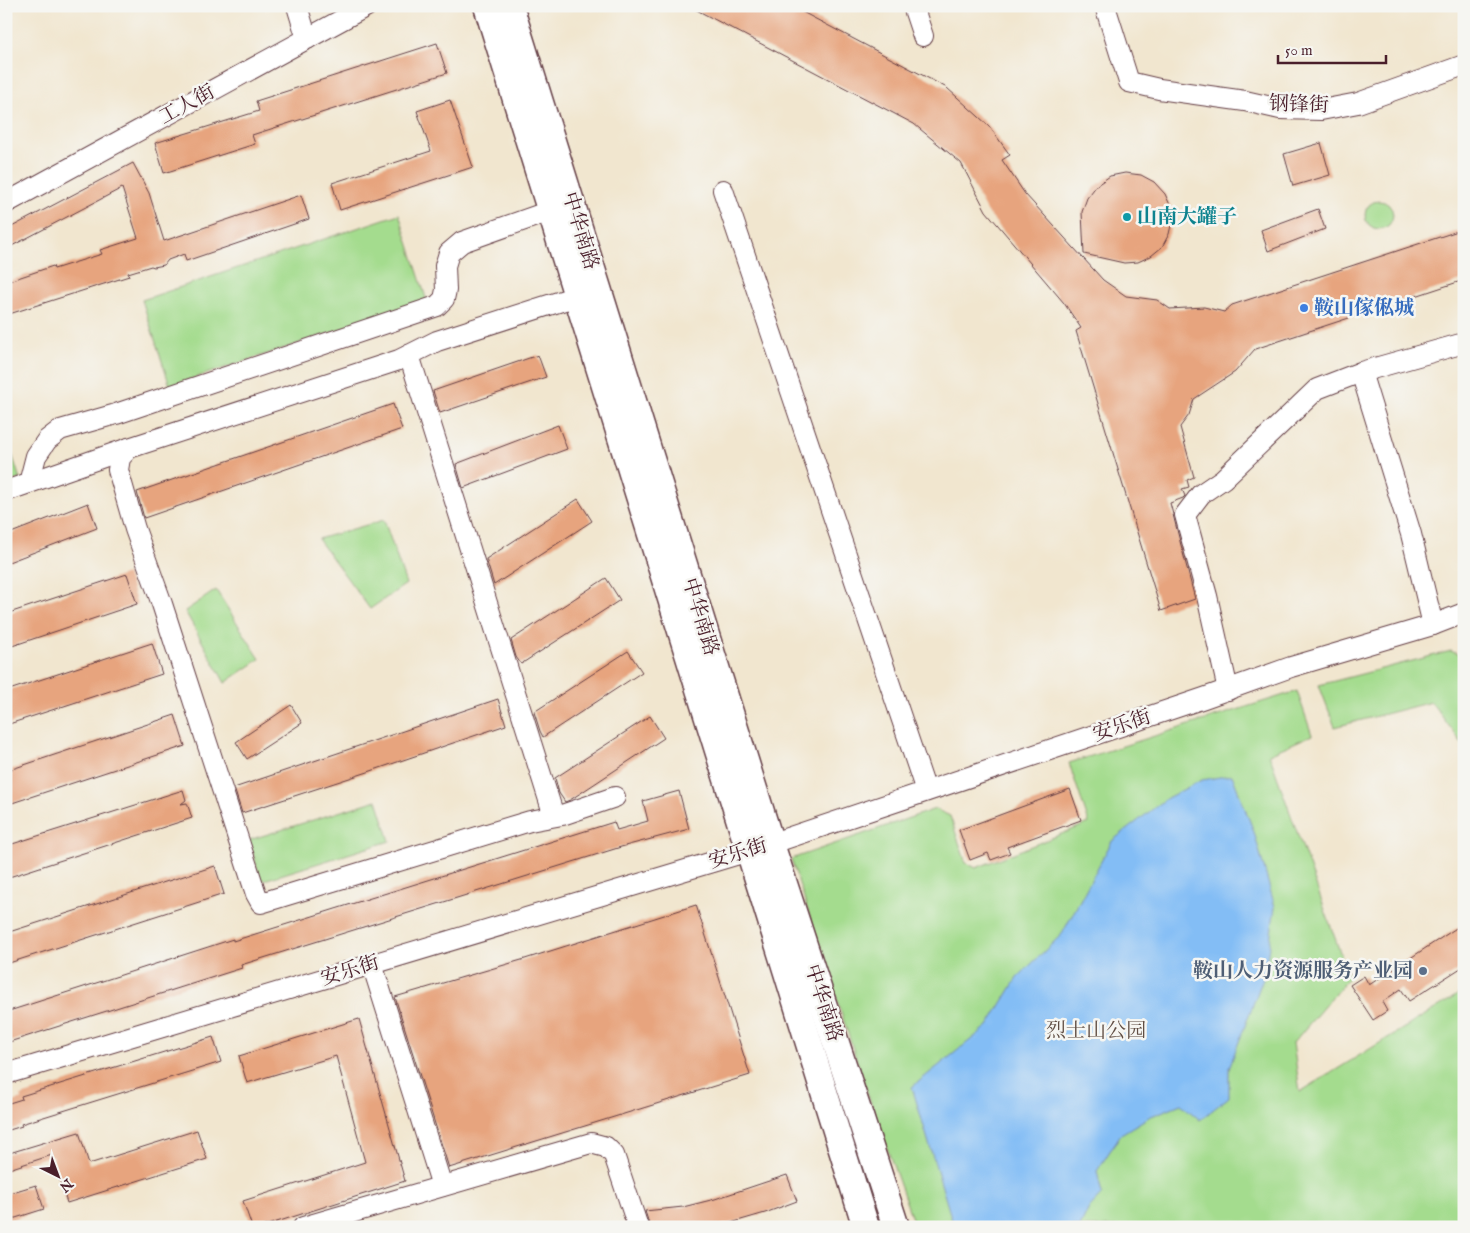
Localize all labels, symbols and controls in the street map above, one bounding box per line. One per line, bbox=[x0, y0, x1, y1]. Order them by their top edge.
scale bar bbox=[1278, 32, 1385, 64]
text: 50 m bbox=[1285, 41, 1313, 60]
street label: 工人街 bbox=[155, 80, 219, 130]
street label: 钢锋街 bbox=[1269, 91, 1329, 119]
street label: 中华南路 bbox=[556, 189, 604, 273]
place label: 山南大罐子 bbox=[1137, 205, 1237, 230]
marker: 山南大罐子 bbox=[1121, 211, 1133, 223]
place label: 鞍山傢俬城 bbox=[1314, 296, 1414, 321]
marker: 鞍山傢俬城 bbox=[1298, 302, 1310, 314]
street label: 中华南路 bbox=[676, 575, 724, 659]
street label: 安乐街 bbox=[1090, 704, 1154, 748]
street label: 安乐街 bbox=[706, 833, 770, 875]
street label: 安乐街 bbox=[318, 950, 382, 992]
place label: 鞍山人力资源服务产业园 bbox=[1193, 959, 1413, 984]
street label: 中华南路 bbox=[799, 961, 847, 1045]
marker: 鞍山人力资源服务产业园 bbox=[1417, 965, 1429, 977]
park label: 烈士山公园 bbox=[1046, 1019, 1146, 1044]
north arrow bbox=[32, 1150, 82, 1200]
text: N bbox=[56, 1174, 77, 1196]

